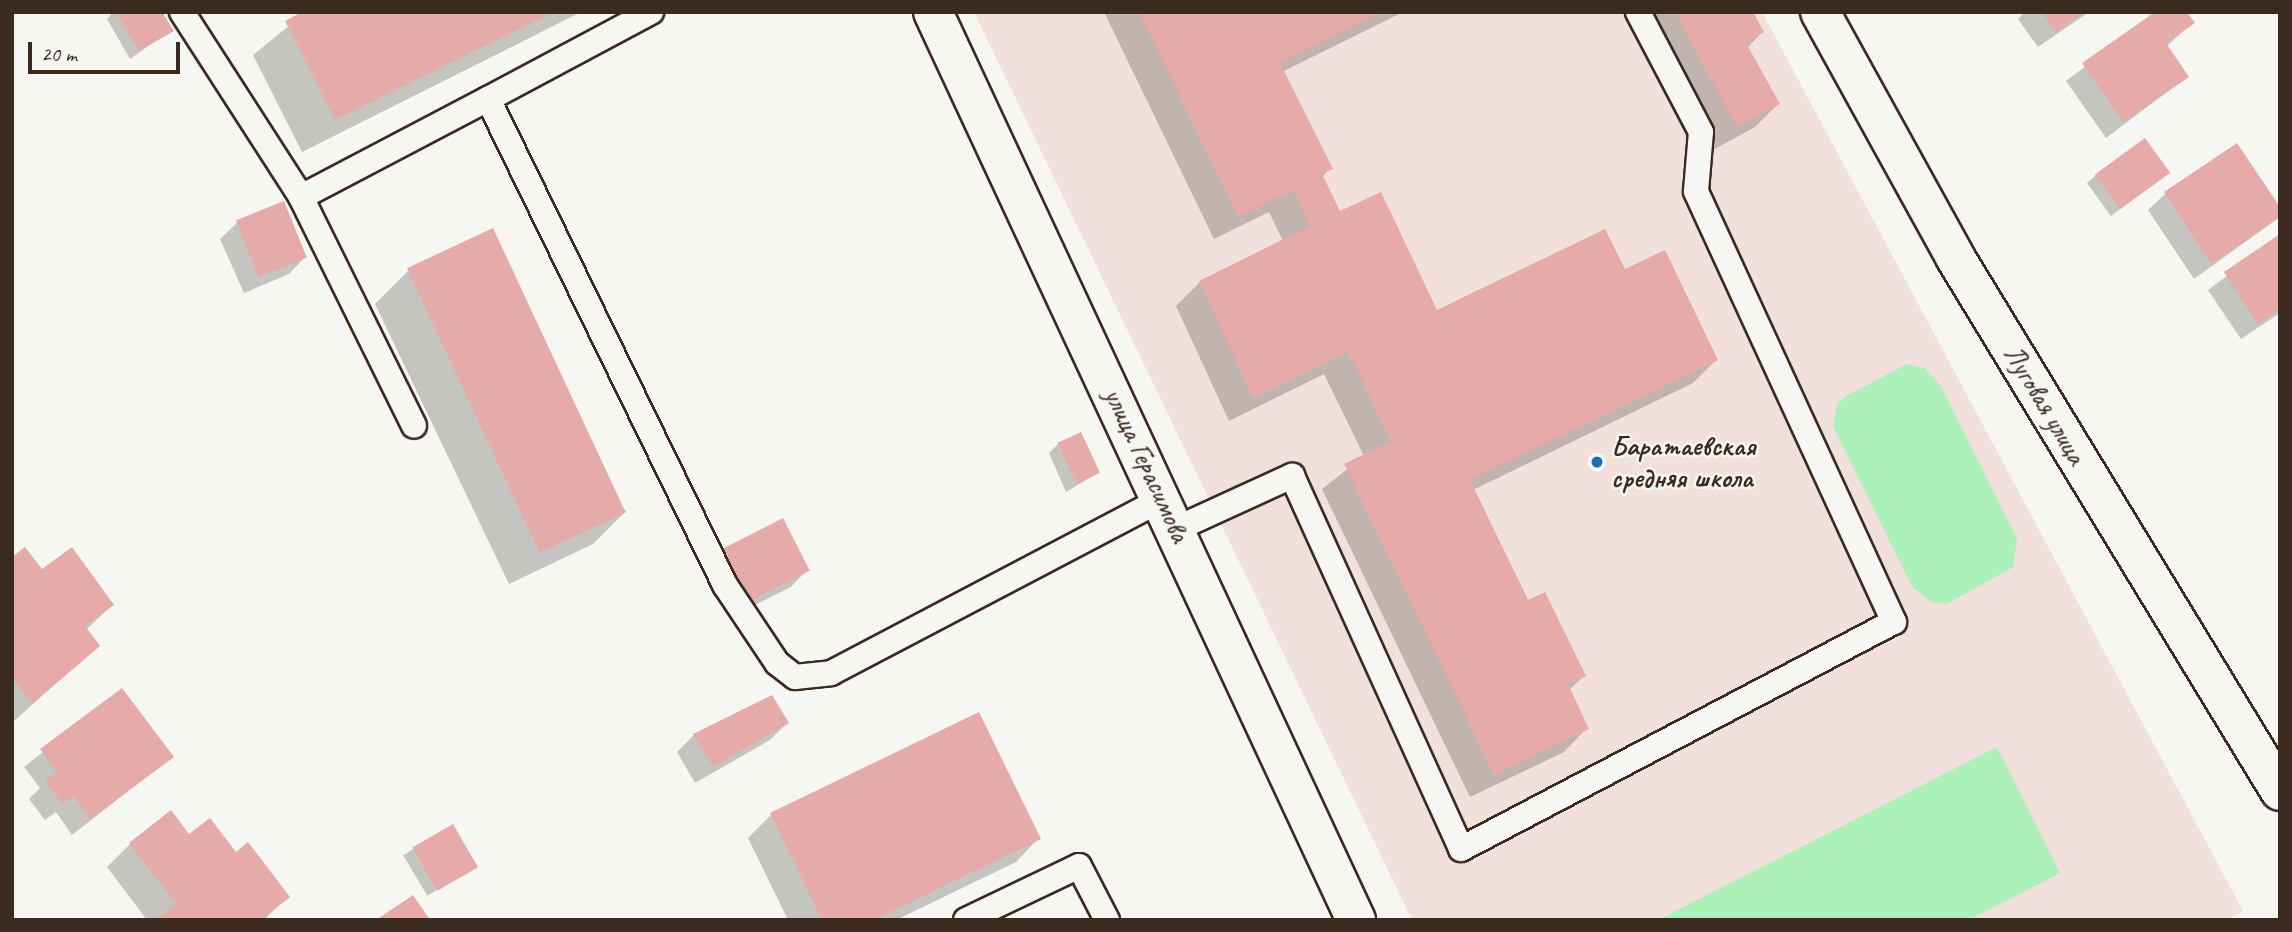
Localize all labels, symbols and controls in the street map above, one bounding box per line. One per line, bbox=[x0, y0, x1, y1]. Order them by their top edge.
scale bar bbox=[32, 28, 184, 72]
text: 20 m bbox=[41, 41, 77, 67]
street label: Луговая улица bbox=[1996, 339, 2094, 471]
street label: улица Герасимова bbox=[1097, 383, 1197, 547]
place label: Баратаевская средняя школа bbox=[1611, 429, 1755, 495]
marker: Баратаевская средняя школа bbox=[1589, 454, 1605, 470]

